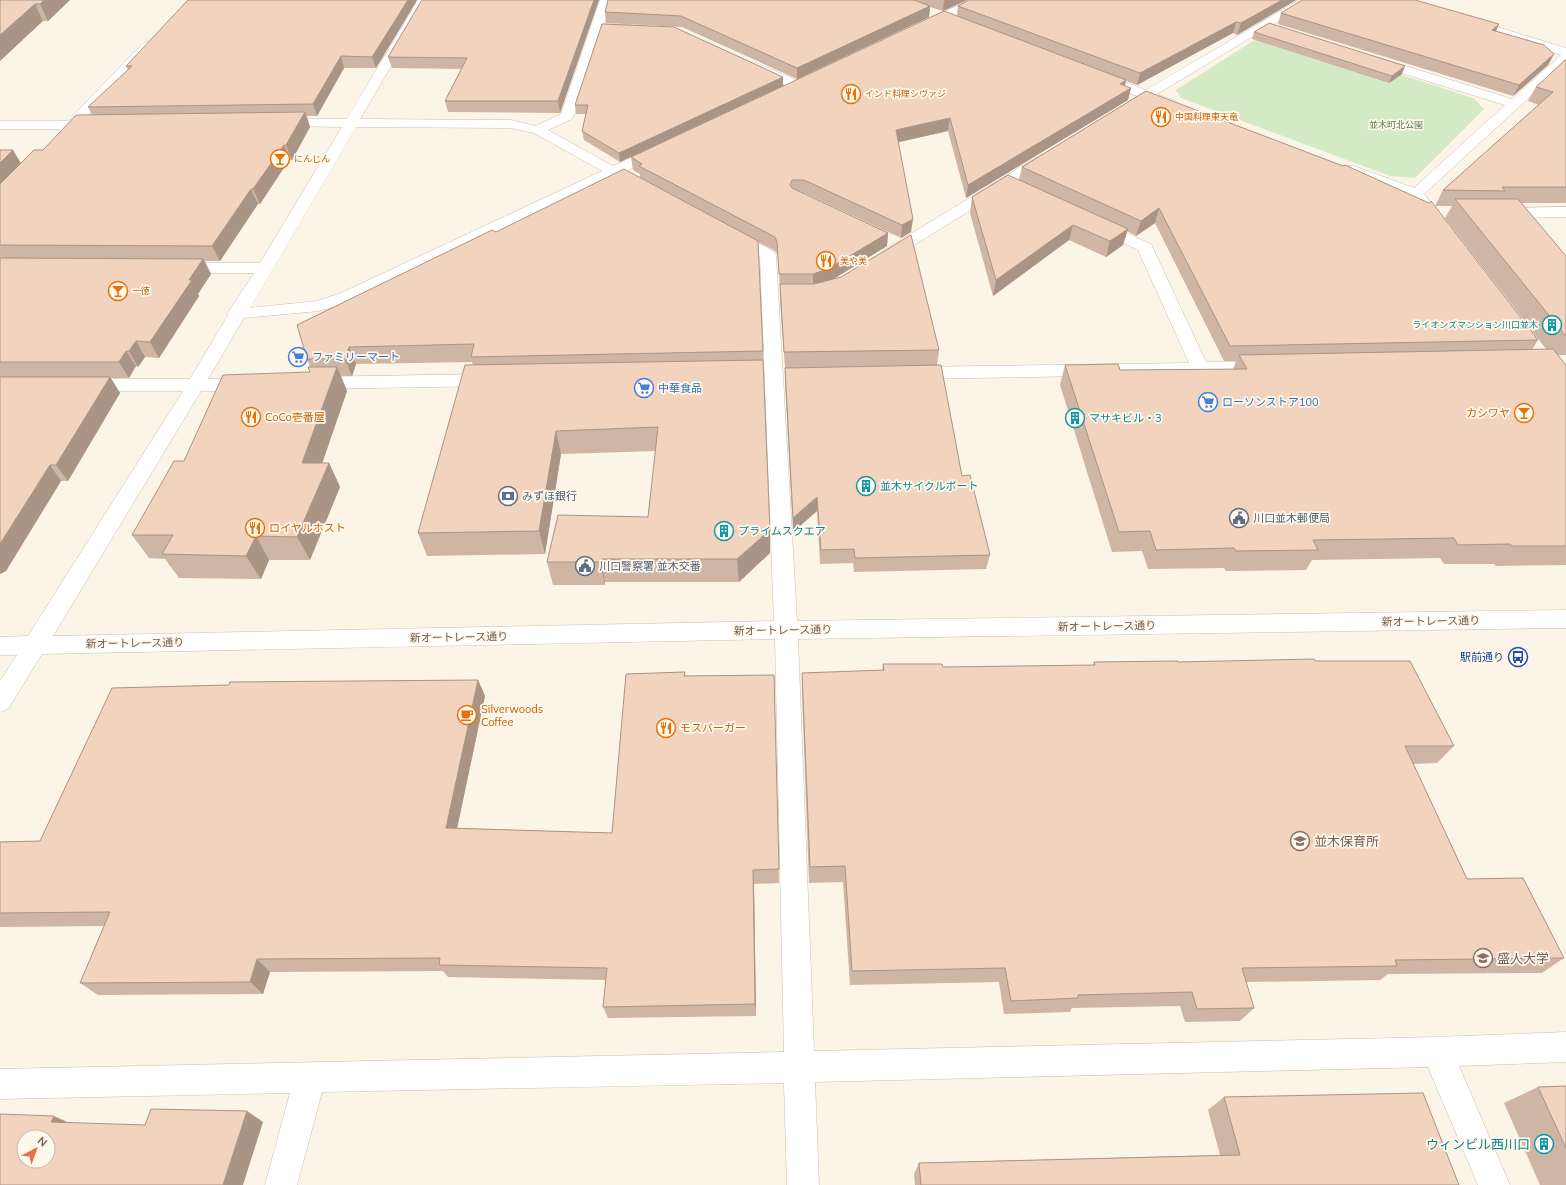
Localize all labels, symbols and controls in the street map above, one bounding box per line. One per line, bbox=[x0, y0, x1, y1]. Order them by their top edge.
restaurant icon: インド料理シヴァジ bbox=[840, 83, 862, 105]
place label: インド料理シヴァジ bbox=[865, 88, 946, 99]
restaurant icon: 中国料理東天竜 bbox=[1150, 106, 1172, 128]
place label: 中国料理東天竜 bbox=[1175, 111, 1238, 122]
park label: 並木町北公園 bbox=[1369, 119, 1423, 130]
bar icon: にんじん bbox=[269, 148, 291, 170]
place label: にんじん bbox=[294, 153, 330, 164]
restaurant icon: 美や美 bbox=[815, 250, 837, 272]
place label: 美や美 bbox=[840, 255, 867, 266]
bar icon: 一徳 bbox=[107, 280, 129, 302]
place label: 一徳 bbox=[132, 285, 150, 296]
building icon: ライオンズマンション川口並木 bbox=[1541, 314, 1563, 336]
place label: ライオンズマンション川口並木 bbox=[1412, 319, 1538, 330]
supermarket icon: ファミリーマート bbox=[287, 346, 309, 368]
place label: ファミリーマート bbox=[312, 350, 400, 364]
supermarket icon: 中華食品 bbox=[633, 377, 655, 399]
place label: 中華食品 bbox=[658, 381, 702, 395]
supermarket icon: ローソンストア100 bbox=[1197, 391, 1219, 413]
place label: ローソンストア100 bbox=[1222, 395, 1319, 409]
bar icon: カシワヤ bbox=[1513, 402, 1535, 424]
restaurant icon: CoCo壱番屋 bbox=[240, 406, 262, 428]
place label: カシワヤ bbox=[1466, 406, 1510, 420]
building icon: マサキビル・3 bbox=[1064, 407, 1086, 429]
place label: CoCo壱番屋 bbox=[265, 410, 325, 424]
place label: マサキビル・3 bbox=[1089, 411, 1162, 425]
building icon: 並木サイクルポート bbox=[855, 475, 877, 497]
place label: 並木サイクルポート bbox=[880, 479, 978, 493]
bank icon: みずほ銀行 bbox=[497, 485, 519, 507]
place label: みずほ銀行 bbox=[522, 489, 577, 503]
public building icon: 川口並木郵便局 bbox=[1228, 507, 1250, 529]
place label: 川口並木郵便局 bbox=[1253, 511, 1330, 525]
restaurant icon: ロイヤルホスト bbox=[244, 517, 266, 539]
building icon: プライムスクエア bbox=[713, 520, 735, 542]
place label: ロイヤルホスト bbox=[269, 521, 346, 535]
place label: プライムスクエア bbox=[738, 524, 826, 538]
public building icon: 川口警察署 並木交番 bbox=[574, 555, 596, 577]
place label: 川口警察署 並木交番 bbox=[599, 559, 701, 573]
street label: 新オートレース通り bbox=[1382, 613, 1480, 629]
street label: 新オートレース通り bbox=[1058, 618, 1156, 634]
street label: 新オートレース通り bbox=[734, 622, 832, 638]
street label: 新オートレース通り bbox=[410, 629, 508, 645]
street label: 新オートレース通り bbox=[86, 635, 184, 651]
bus stop icon: 駅前通り bbox=[1507, 646, 1529, 668]
place label: 駅前通り bbox=[1460, 650, 1504, 664]
place label: Silverwoods Coffee bbox=[481, 702, 543, 729]
cafe icon: Silverwoods Coffee bbox=[456, 704, 478, 726]
restaurant icon: モスバーガー bbox=[655, 717, 677, 739]
place label: モスバーガー bbox=[680, 721, 746, 735]
school or university icon: 並木保育所 bbox=[1289, 830, 1311, 852]
place label: 並木保育所 bbox=[1314, 833, 1379, 849]
school or university icon: 盛人大学 bbox=[1472, 947, 1494, 969]
place label: 盛人大学 bbox=[1497, 950, 1549, 966]
north arrow bbox=[16, 1129, 56, 1169]
text: N bbox=[35, 1133, 50, 1149]
building icon: ウィンビル西川口 bbox=[1533, 1133, 1555, 1155]
place label: ウィンビル西川口 bbox=[1426, 1136, 1530, 1152]

